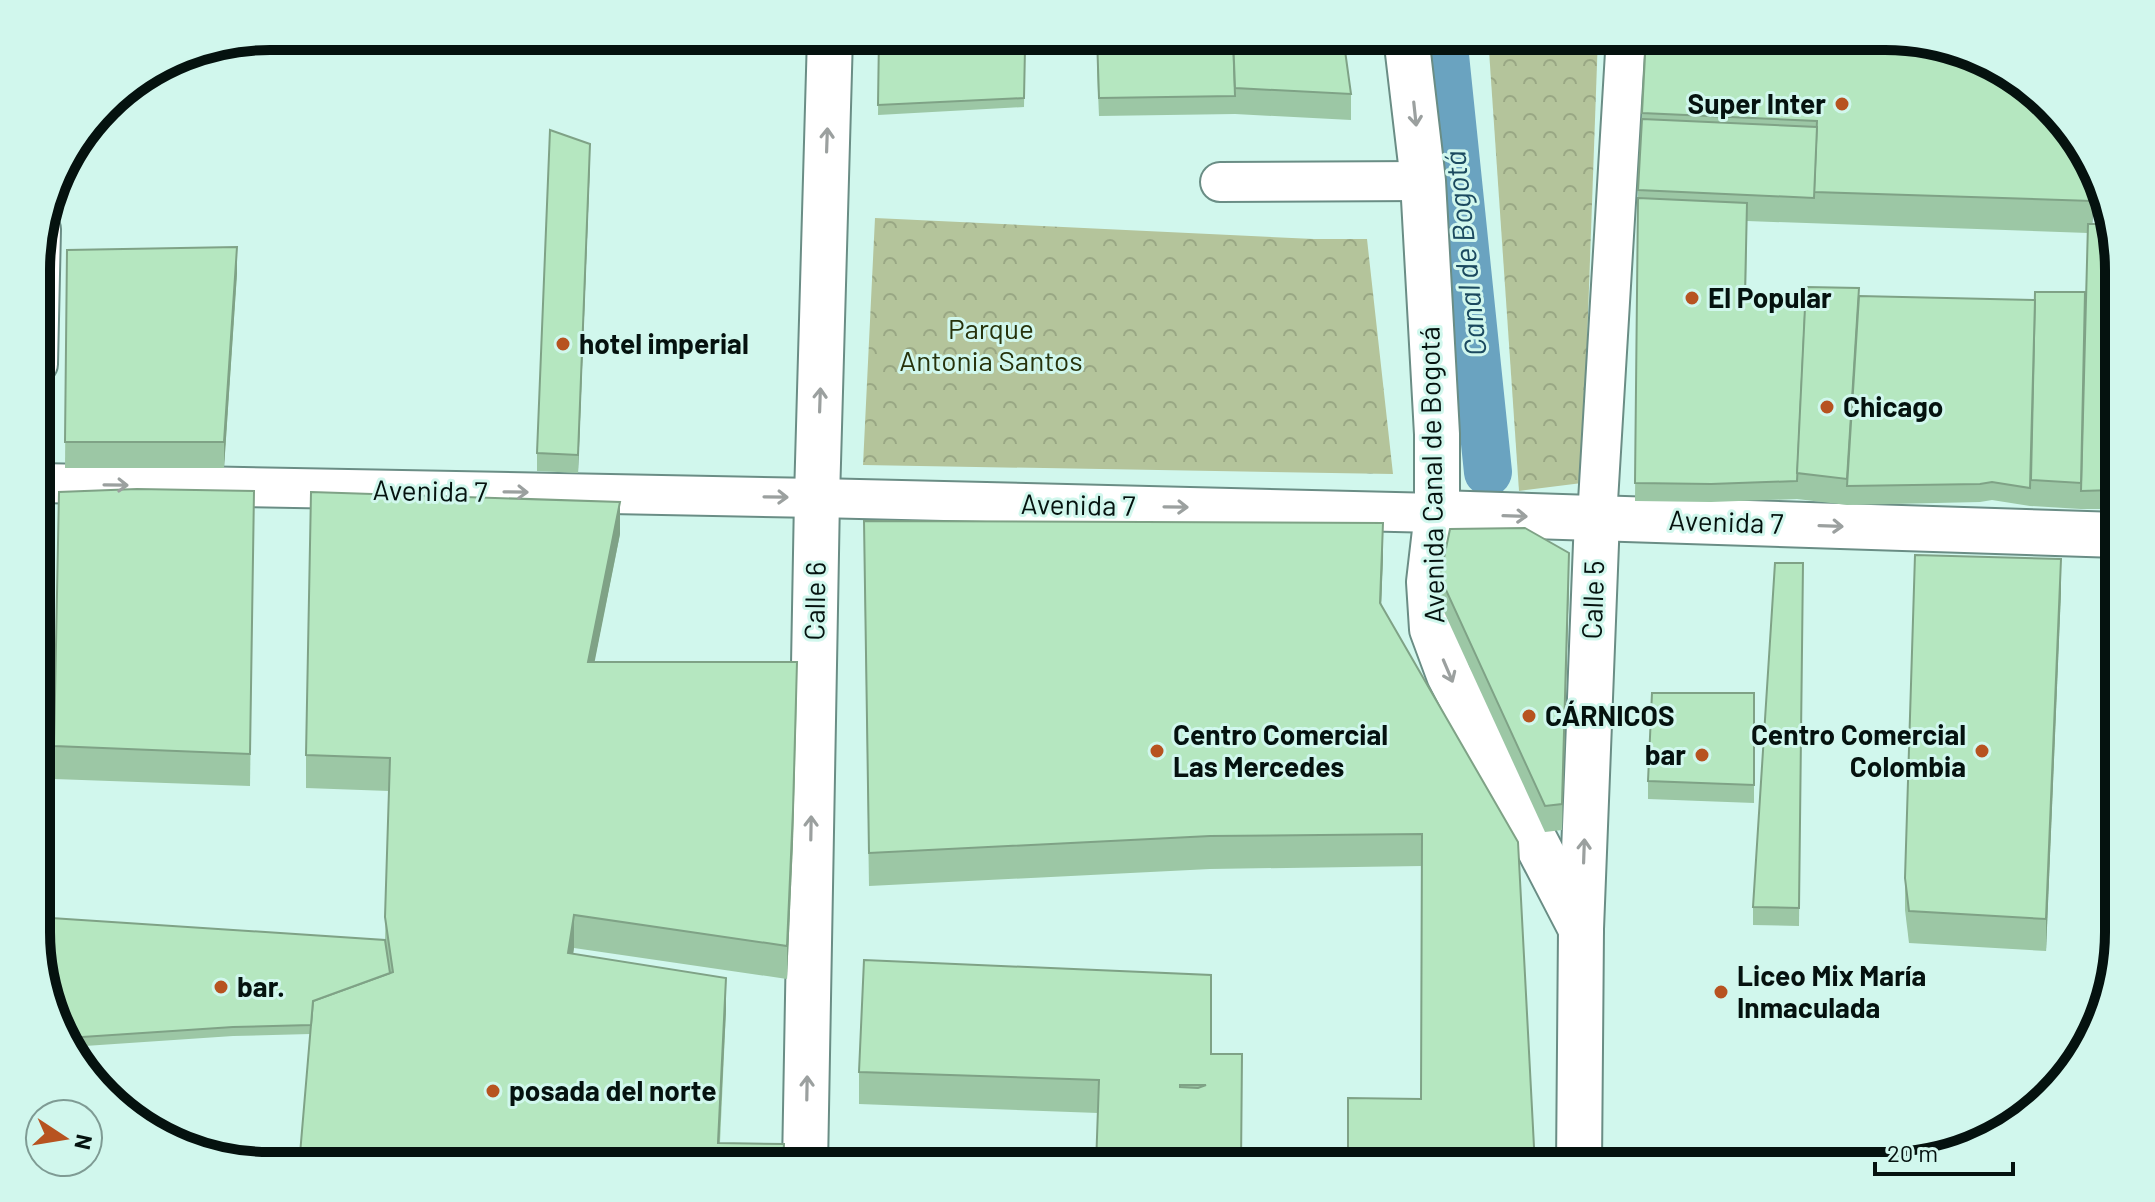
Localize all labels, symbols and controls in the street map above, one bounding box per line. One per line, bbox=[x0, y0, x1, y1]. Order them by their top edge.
place label: Super Inter bbox=[1688, 86, 1826, 120]
marker: Super Inter bbox=[1833, 95, 1851, 113]
one-way arrow bbox=[1408, 100, 1423, 126]
one-way arrow bbox=[819, 127, 834, 154]
water label: Canal de Bogotá bbox=[1435, 150, 1493, 358]
place label: El Popular bbox=[1708, 280, 1832, 314]
marker: El Popular bbox=[1683, 289, 1701, 307]
park label: Parque Antonia Santos bbox=[899, 311, 1083, 377]
place label: hotel imperial bbox=[579, 326, 749, 360]
street label: Avenida Canal de Bogotá bbox=[1411, 326, 1451, 624]
marker: hotel imperial bbox=[554, 335, 572, 353]
one-way arrow bbox=[812, 387, 827, 414]
place label: Chicago bbox=[1843, 389, 1943, 423]
marker: Chicago bbox=[1818, 398, 1836, 416]
street label: Avenida 7 bbox=[372, 472, 488, 508]
one-way arrow bbox=[102, 477, 129, 492]
one-way arrow bbox=[502, 485, 529, 500]
street label: Avenida 7 bbox=[1020, 486, 1136, 522]
one-way arrow bbox=[762, 490, 789, 505]
one-way arrow bbox=[1162, 499, 1189, 515]
street label: Avenida 7 bbox=[1668, 502, 1784, 540]
one-way arrow bbox=[1501, 508, 1528, 523]
one-way arrow bbox=[1817, 518, 1844, 533]
street label: Calle 5 bbox=[1574, 560, 1610, 640]
street label: Calle 6 bbox=[796, 561, 832, 641]
one-way arrow bbox=[1442, 659, 1457, 683]
place label: CÁRNICOS bbox=[1545, 698, 1675, 732]
marker: CÁRNICOS bbox=[1520, 707, 1538, 725]
place label: Centro Comercial Las Mercedes bbox=[1173, 717, 1388, 783]
place label: Centro Comercial Colombia bbox=[1751, 717, 1966, 783]
place label: bar bbox=[1645, 737, 1686, 771]
marker: Centro Comercial Las Mercedes bbox=[1148, 742, 1166, 760]
marker: Centro Comercial Colombia bbox=[1973, 742, 1991, 760]
marker: bar bbox=[1693, 746, 1711, 764]
one-way arrow bbox=[804, 815, 819, 842]
one-way arrow bbox=[1576, 838, 1591, 865]
place label: Liceo Mix María Inmaculada bbox=[1737, 958, 1926, 1024]
place label: bar. bbox=[237, 969, 285, 1003]
marker: bar. bbox=[212, 978, 230, 996]
marker: Liceo Mix María Inmaculada bbox=[1712, 983, 1730, 1001]
place label: posada del norte bbox=[509, 1073, 717, 1107]
one-way arrow bbox=[799, 1075, 814, 1102]
marker: posada del norte bbox=[484, 1082, 502, 1100]
north arrow bbox=[24, 1098, 104, 1178]
scale bar bbox=[1875, 1126, 2013, 1176]
text: N bbox=[70, 1133, 99, 1152]
text: 20 m bbox=[1887, 1138, 1938, 1167]

